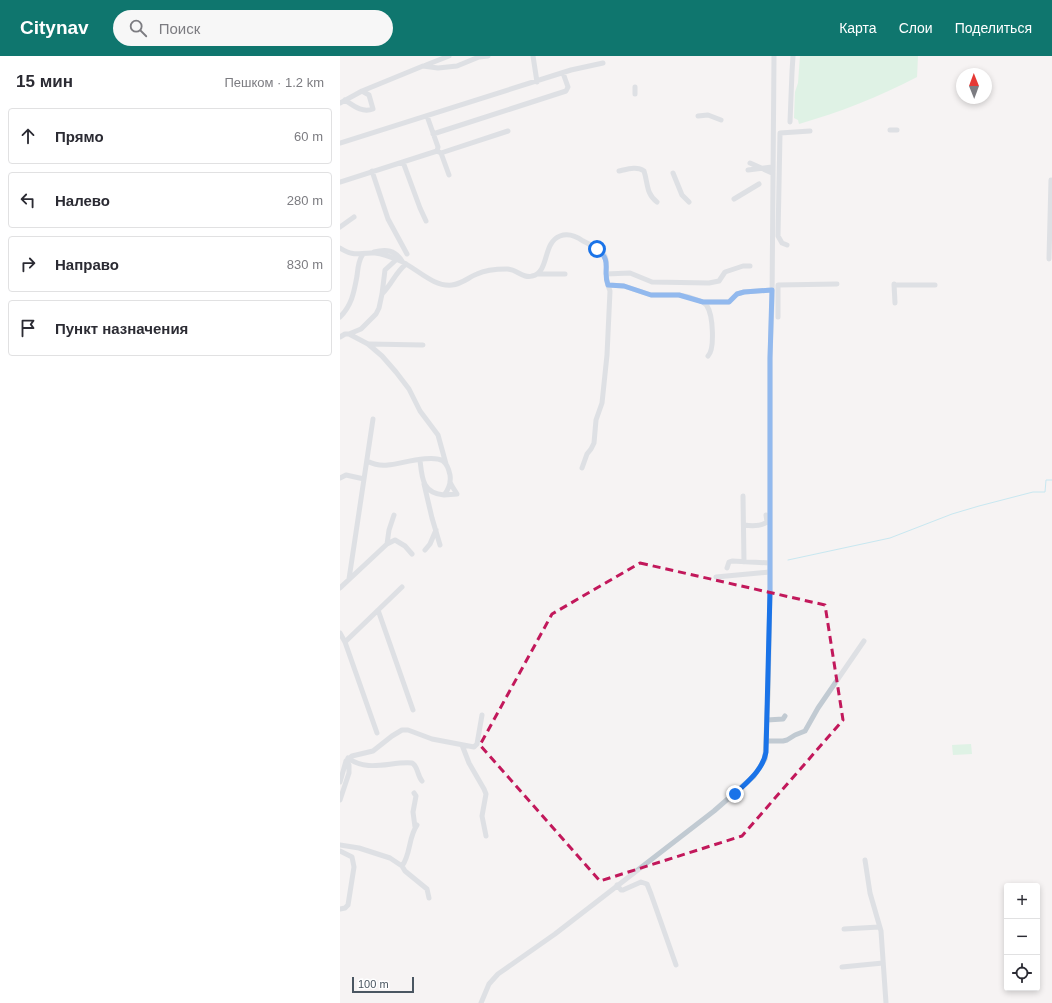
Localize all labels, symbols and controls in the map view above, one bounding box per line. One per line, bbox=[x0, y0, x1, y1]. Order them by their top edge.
search box bbox=[113, 10, 393, 46]
text: Citynav bbox=[20, 17, 89, 38]
icon: search bbox=[127, 17, 149, 39]
text: Поиск bbox=[159, 20, 200, 37]
text: Карта bbox=[839, 20, 877, 36]
text: Слои bbox=[899, 20, 933, 36]
text: Поделиться bbox=[955, 20, 1032, 36]
north arrow bbox=[956, 68, 992, 104]
text: 15 мин bbox=[16, 72, 73, 91]
text: Пешком · 1.2 km bbox=[224, 75, 324, 90]
icon: ahead bbox=[17, 125, 39, 147]
text: Прямо bbox=[55, 128, 104, 145]
text: 60 m bbox=[294, 129, 323, 144]
icon: left bbox=[17, 189, 39, 211]
text: Налево bbox=[55, 192, 110, 209]
text: 280 m bbox=[287, 193, 323, 208]
route start bbox=[588, 240, 606, 258]
icon: right bbox=[17, 253, 39, 275]
text: Направо bbox=[55, 256, 119, 273]
text: 830 m bbox=[287, 257, 323, 272]
icon: arrive bbox=[17, 317, 39, 339]
text: Пункт назначения bbox=[55, 320, 188, 337]
route end bbox=[726, 785, 744, 803]
map controls bbox=[1004, 883, 1040, 991]
button: + bbox=[1004, 883, 1040, 919]
button: − bbox=[1004, 919, 1040, 955]
button: locate bbox=[1004, 955, 1040, 991]
scale bar bbox=[352, 975, 414, 994]
text: 100 m bbox=[358, 978, 389, 990]

